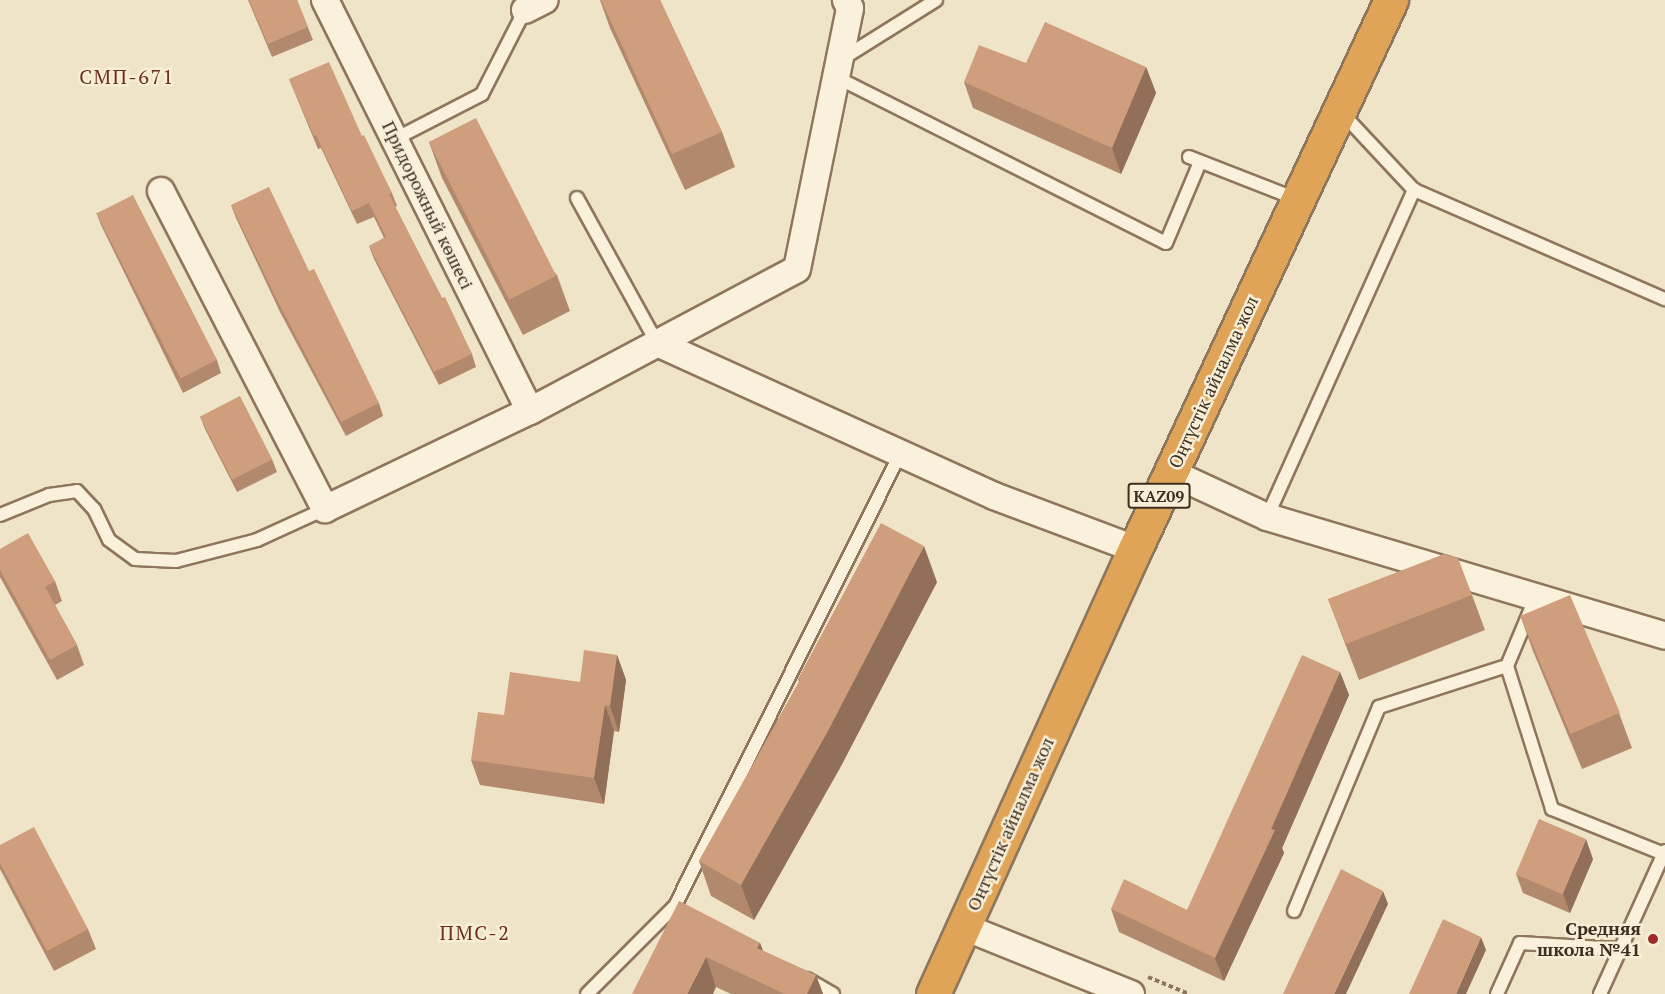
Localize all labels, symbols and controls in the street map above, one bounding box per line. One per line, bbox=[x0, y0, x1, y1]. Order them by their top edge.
district label: СМП-671 bbox=[79, 64, 175, 88]
street label: Придорожный көшесі bbox=[378, 117, 478, 293]
street label: Оңтүстік айналма жол bbox=[1164, 292, 1262, 472]
road number: KAZ09 bbox=[1128, 483, 1190, 509]
street label: Оңтүстік айналма жол bbox=[962, 734, 1058, 914]
place label: Средняя школа №41 bbox=[1537, 918, 1641, 960]
district label: ПМС-2 bbox=[440, 920, 510, 944]
marker: Средняя школа №41 bbox=[1646, 932, 1660, 946]

